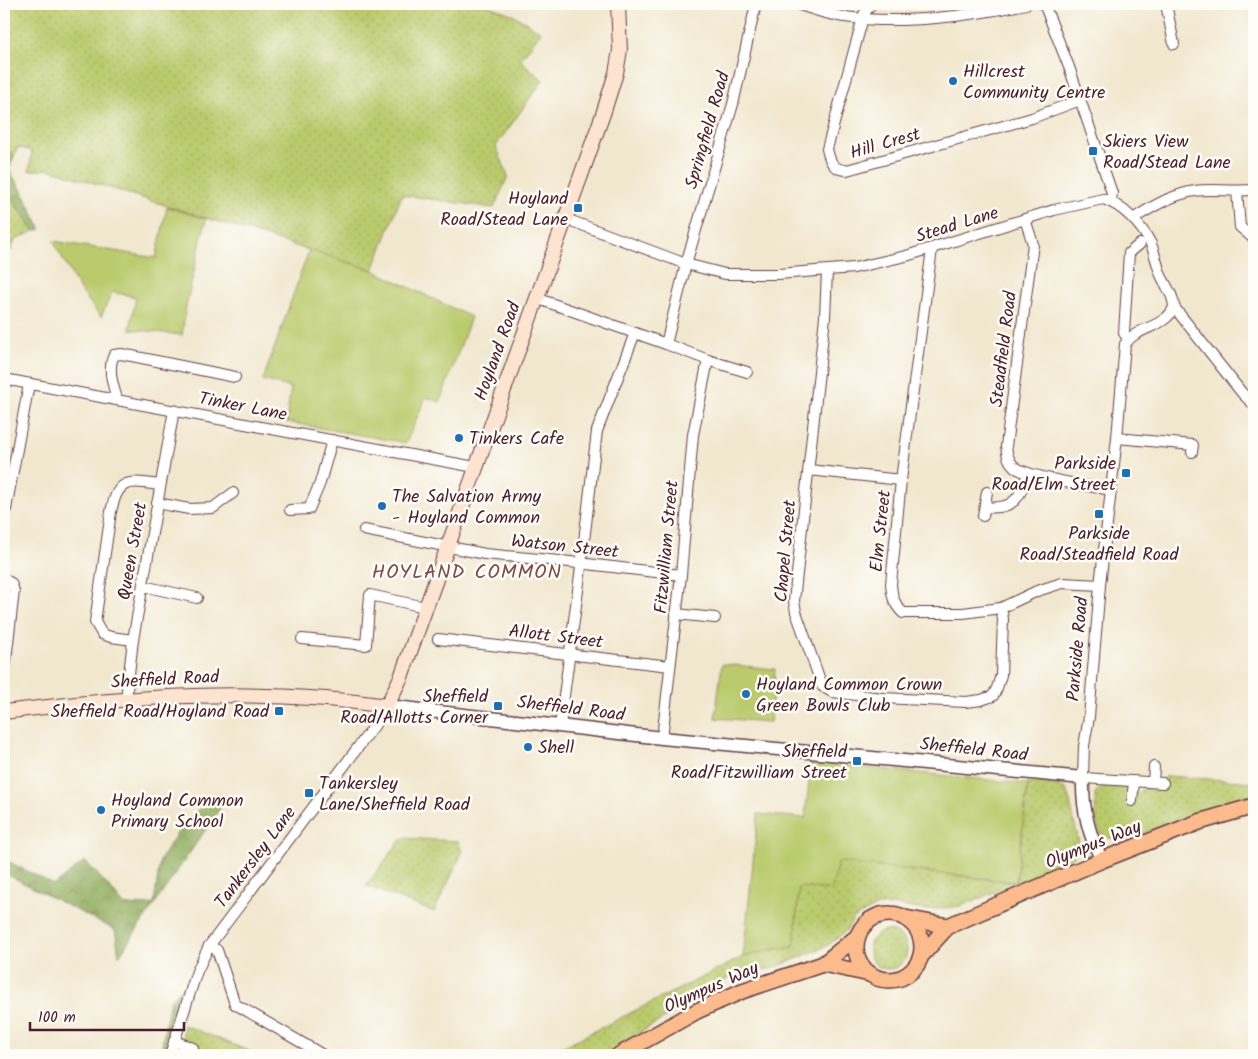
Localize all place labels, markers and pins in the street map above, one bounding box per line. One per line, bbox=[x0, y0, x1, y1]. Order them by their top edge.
place label: Hillcrest Community Centre bbox=[963, 58, 1105, 108]
marker: Hillcrest Community Centre bbox=[947, 75, 959, 87]
place label: Skiers View Road/Stead Lane bbox=[1103, 128, 1231, 178]
marker: Skiers View Road/Stead Lane bbox=[1087, 145, 1099, 157]
place label: Hoyland Road/Stead Lane bbox=[440, 185, 569, 235]
marker: Hoyland Road/Stead Lane bbox=[572, 202, 584, 214]
place label: Tinkers Cafe bbox=[469, 425, 564, 454]
marker: Tinkers Cafe bbox=[453, 432, 465, 444]
place label: Parkside Road/Elm Street bbox=[991, 450, 1117, 500]
marker: Parkside Road/Elm Street bbox=[1120, 467, 1132, 479]
place label: The Salvation Army - Hoyland Common bbox=[392, 483, 541, 533]
marker: The Salvation Army - Hoyland Common bbox=[376, 500, 388, 512]
marker: Parkside Road/Steadfield Road bbox=[1093, 508, 1105, 520]
place label: Parkside Road/Steadfield Road bbox=[1020, 520, 1179, 570]
place label: Hoyland Common Crown Green Bowls Club bbox=[756, 671, 942, 721]
place label: Sheffield Road/Allotts Corner bbox=[340, 683, 489, 733]
marker: Hoyland Common Crown Green Bowls Club bbox=[740, 688, 752, 700]
place label: Sheffield Road/Hoyland Road bbox=[51, 698, 270, 727]
marker: Sheffield Road/Allotts Corner bbox=[492, 700, 504, 712]
marker: Sheffield Road/Hoyland Road bbox=[273, 705, 285, 717]
place label: Shell bbox=[538, 734, 575, 763]
place label: Sheffield Road/Fitzwilliam Street bbox=[671, 738, 848, 788]
marker: Shell bbox=[522, 741, 534, 753]
marker: Sheffield Road/Fitzwilliam Street bbox=[851, 755, 863, 767]
place label: Tankersley Lane/Sheffield Road bbox=[319, 770, 471, 820]
place label: Hoyland Common Primary School bbox=[111, 787, 244, 837]
marker: Tankersley Lane/Sheffield Road bbox=[303, 787, 315, 799]
marker: Hoyland Common Primary School bbox=[95, 804, 107, 816]

